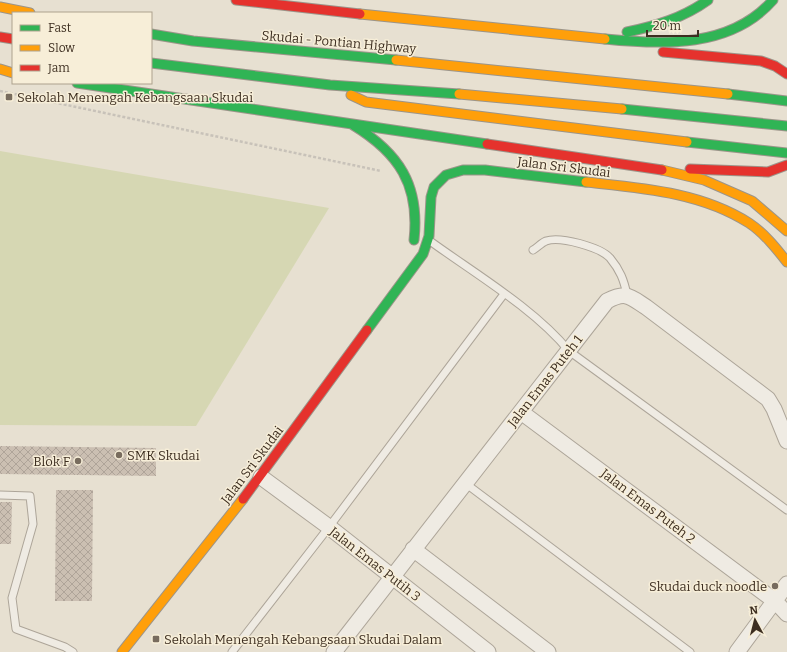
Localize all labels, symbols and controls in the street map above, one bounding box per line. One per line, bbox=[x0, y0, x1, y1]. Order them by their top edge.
legend bbox=[12, 12, 152, 84]
scale bar bbox=[647, 12, 698, 38]
text: 20 m bbox=[653, 19, 682, 33]
text: Fast bbox=[48, 21, 72, 35]
street label: Skudai - Pontian Highway bbox=[261, 28, 417, 56]
text: Slow bbox=[48, 41, 75, 55]
text: Jam bbox=[47, 61, 70, 75]
place label: Sekolah Menengah Kebangsaan Skudai bbox=[17, 90, 253, 105]
marker: Sekolah Menengah Kebangsaan Skudai bbox=[4, 92, 14, 102]
street label: Jalan Sri Skudai bbox=[516, 154, 612, 180]
street label: Jalan Emas Puteh 1 bbox=[504, 332, 586, 431]
street label: Jalan Sri Skudai bbox=[217, 423, 286, 508]
place label: SMK Skudai bbox=[127, 448, 200, 463]
marker: SMK Skudai bbox=[114, 450, 124, 460]
place label: Blok F bbox=[33, 454, 70, 469]
marker: Blok F bbox=[73, 456, 83, 466]
street label: Jalan Emas Puteh 2 bbox=[597, 465, 698, 546]
street label: Jalan Emas Putih 3 bbox=[326, 523, 423, 604]
place label: Skudai duck noodle bbox=[649, 579, 767, 594]
marker: Skudai duck noodle bbox=[770, 581, 780, 591]
north arrow bbox=[735, 600, 775, 640]
text: N bbox=[749, 604, 759, 618]
place label: Sekolah Menengah Kebangsaan Skudai Dalam bbox=[164, 632, 443, 647]
marker: Sekolah Menengah Kebangsaan Skudai Dalam bbox=[151, 634, 161, 644]

